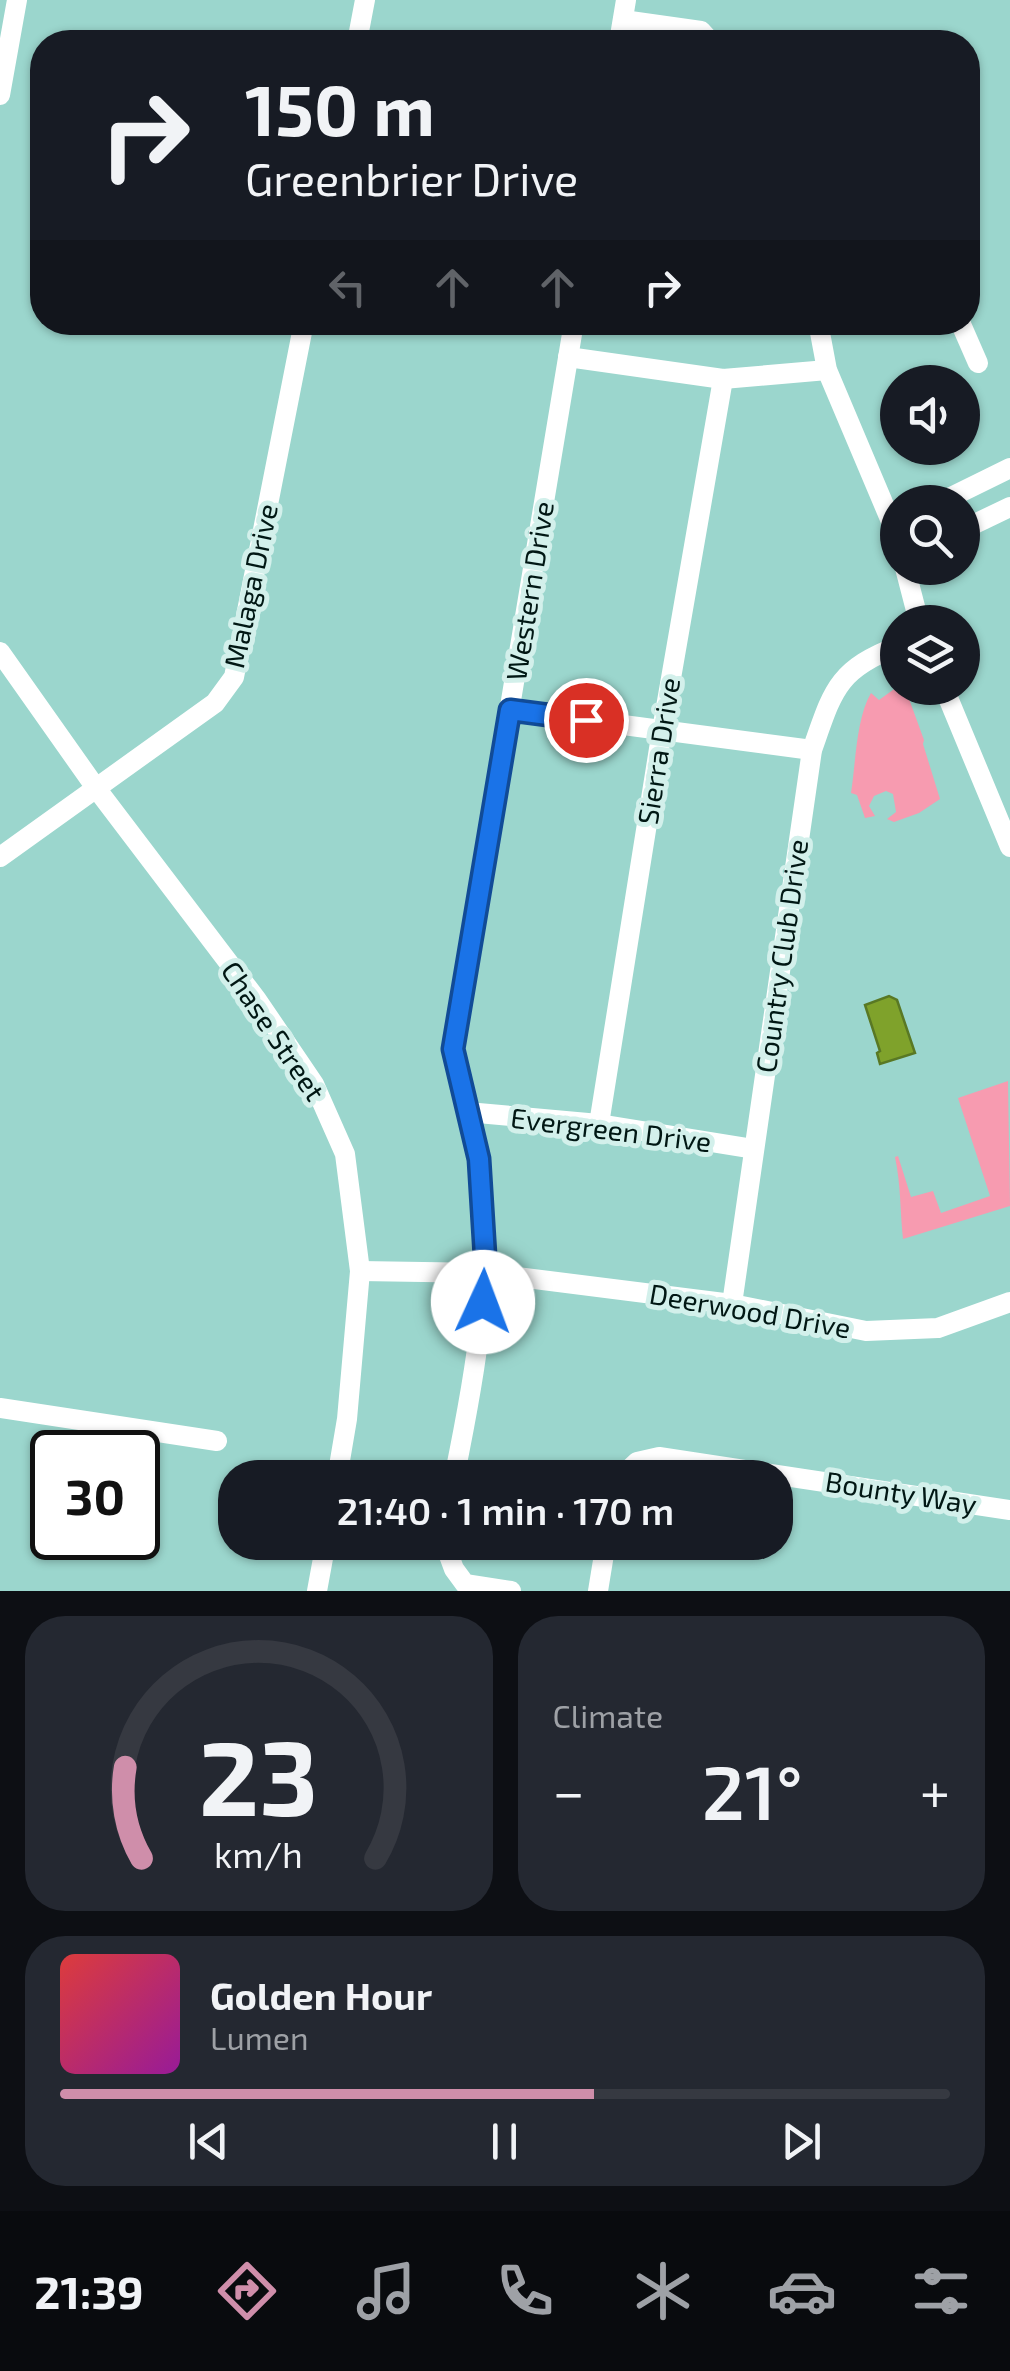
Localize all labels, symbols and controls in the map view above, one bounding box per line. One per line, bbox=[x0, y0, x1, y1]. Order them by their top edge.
text: 150 m bbox=[245, 66, 435, 150]
icon: right bbox=[80, 70, 210, 200]
text: Greenbrier Drive bbox=[245, 151, 578, 205]
icon: left bbox=[320, 260, 375, 315]
icon: ahead bbox=[425, 260, 480, 315]
icon: ahead bbox=[530, 260, 585, 315]
icon: right bbox=[635, 260, 690, 315]
map controls bbox=[880, 365, 980, 705]
button: sound bbox=[880, 365, 980, 465]
button: search bbox=[880, 485, 980, 585]
street label: Western Drive bbox=[498, 499, 560, 683]
street label: Malaga Drive bbox=[216, 500, 284, 671]
button: layers bbox=[880, 605, 980, 705]
street label: Sierra Drive bbox=[630, 675, 686, 827]
pin bbox=[544, 678, 629, 763]
icon: arrive bbox=[559, 693, 614, 748]
street label: Country Club Drive bbox=[748, 837, 814, 1075]
street label: Chase Street bbox=[215, 954, 333, 1107]
street label: Evergreen Drive bbox=[509, 1100, 713, 1158]
position arrow bbox=[431, 1250, 535, 1354]
street label: Deerwood Drive bbox=[647, 1276, 853, 1344]
speed limit sign: 30 bbox=[30, 1430, 160, 1560]
street label: Bounty Way bbox=[823, 1463, 979, 1521]
text: 21:40 · 1 min · 170 m bbox=[337, 1487, 674, 1533]
text: Climate bbox=[553, 1696, 663, 1734]
text: 23 bbox=[199, 1712, 318, 1837]
text: 21° bbox=[702, 1745, 803, 1835]
text: − bbox=[553, 1757, 585, 1823]
text: + bbox=[920, 1757, 950, 1823]
text: km/h bbox=[214, 1832, 303, 1875]
text: Golden Hour bbox=[210, 1972, 432, 2018]
text: Lumen bbox=[210, 2018, 309, 2056]
icon: previous bbox=[181, 2114, 236, 2169]
icon: pause bbox=[477, 2114, 532, 2169]
icon: next bbox=[774, 2114, 829, 2169]
icon: directions bbox=[212, 2256, 282, 2326]
icon: music bbox=[351, 2256, 421, 2326]
icon: phone bbox=[490, 2256, 560, 2326]
icon: climate bbox=[628, 2256, 698, 2326]
icon: car bbox=[767, 2256, 837, 2326]
icon: filters bbox=[906, 2256, 976, 2326]
text: 21:39 bbox=[34, 2264, 144, 2318]

